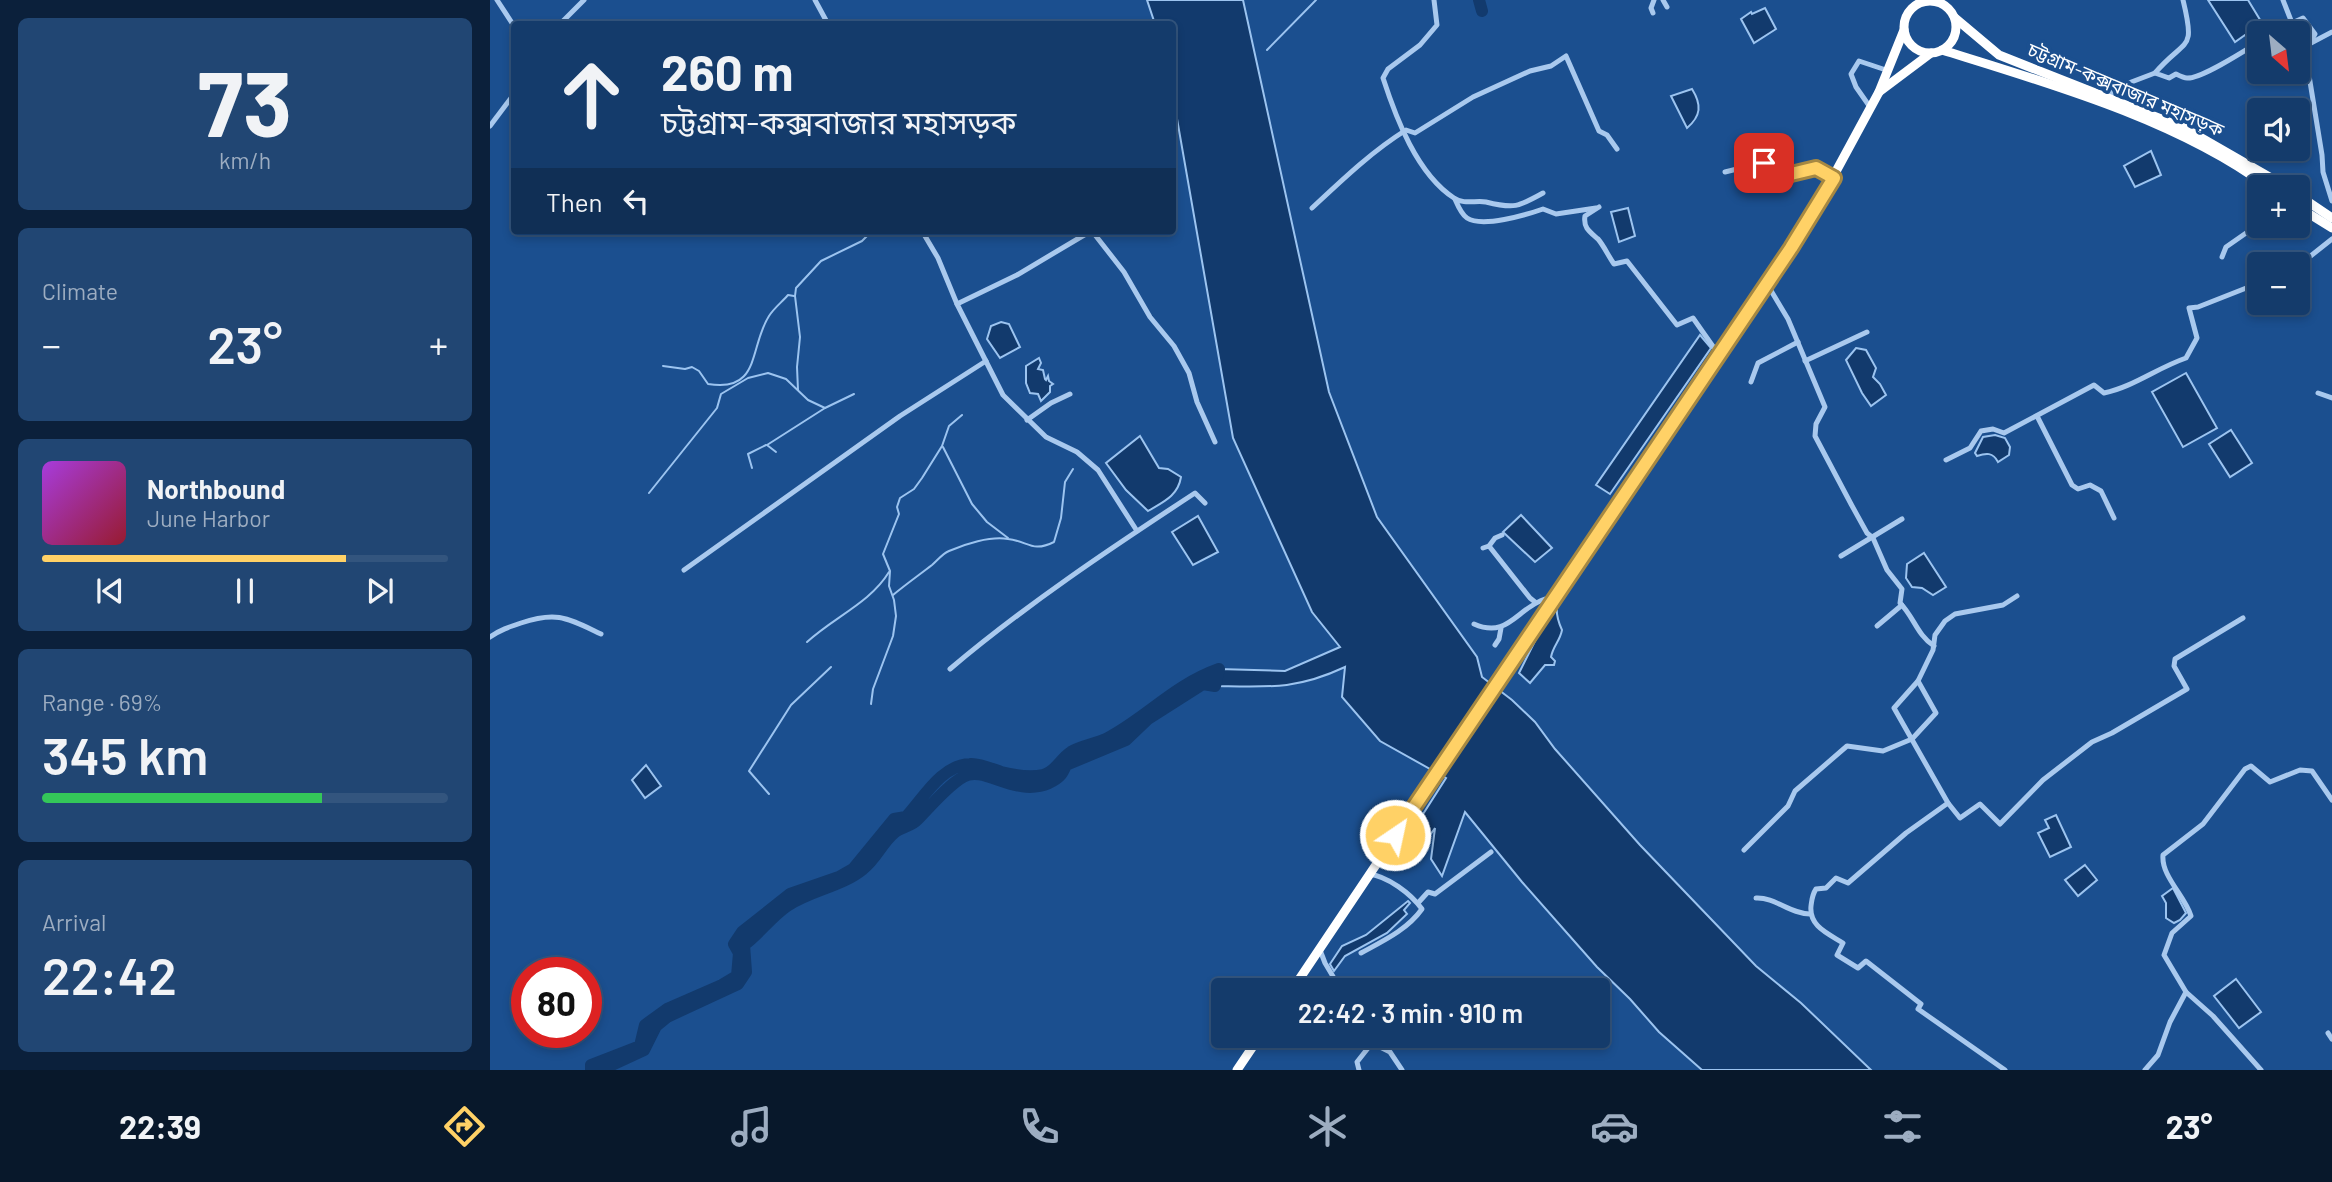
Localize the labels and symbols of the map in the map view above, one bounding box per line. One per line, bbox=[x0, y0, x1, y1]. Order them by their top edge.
north arrow bbox=[2247, 21, 2310, 84]
street label: চট্টগ্রাম-কক্সবাজার মহাসড়ক bbox=[2023, 37, 2228, 141]
pin bbox=[1734, 133, 1794, 193]
position arrow bbox=[1358, 798, 1432, 872]
speed limit sign: 80 bbox=[511, 957, 602, 1048]

